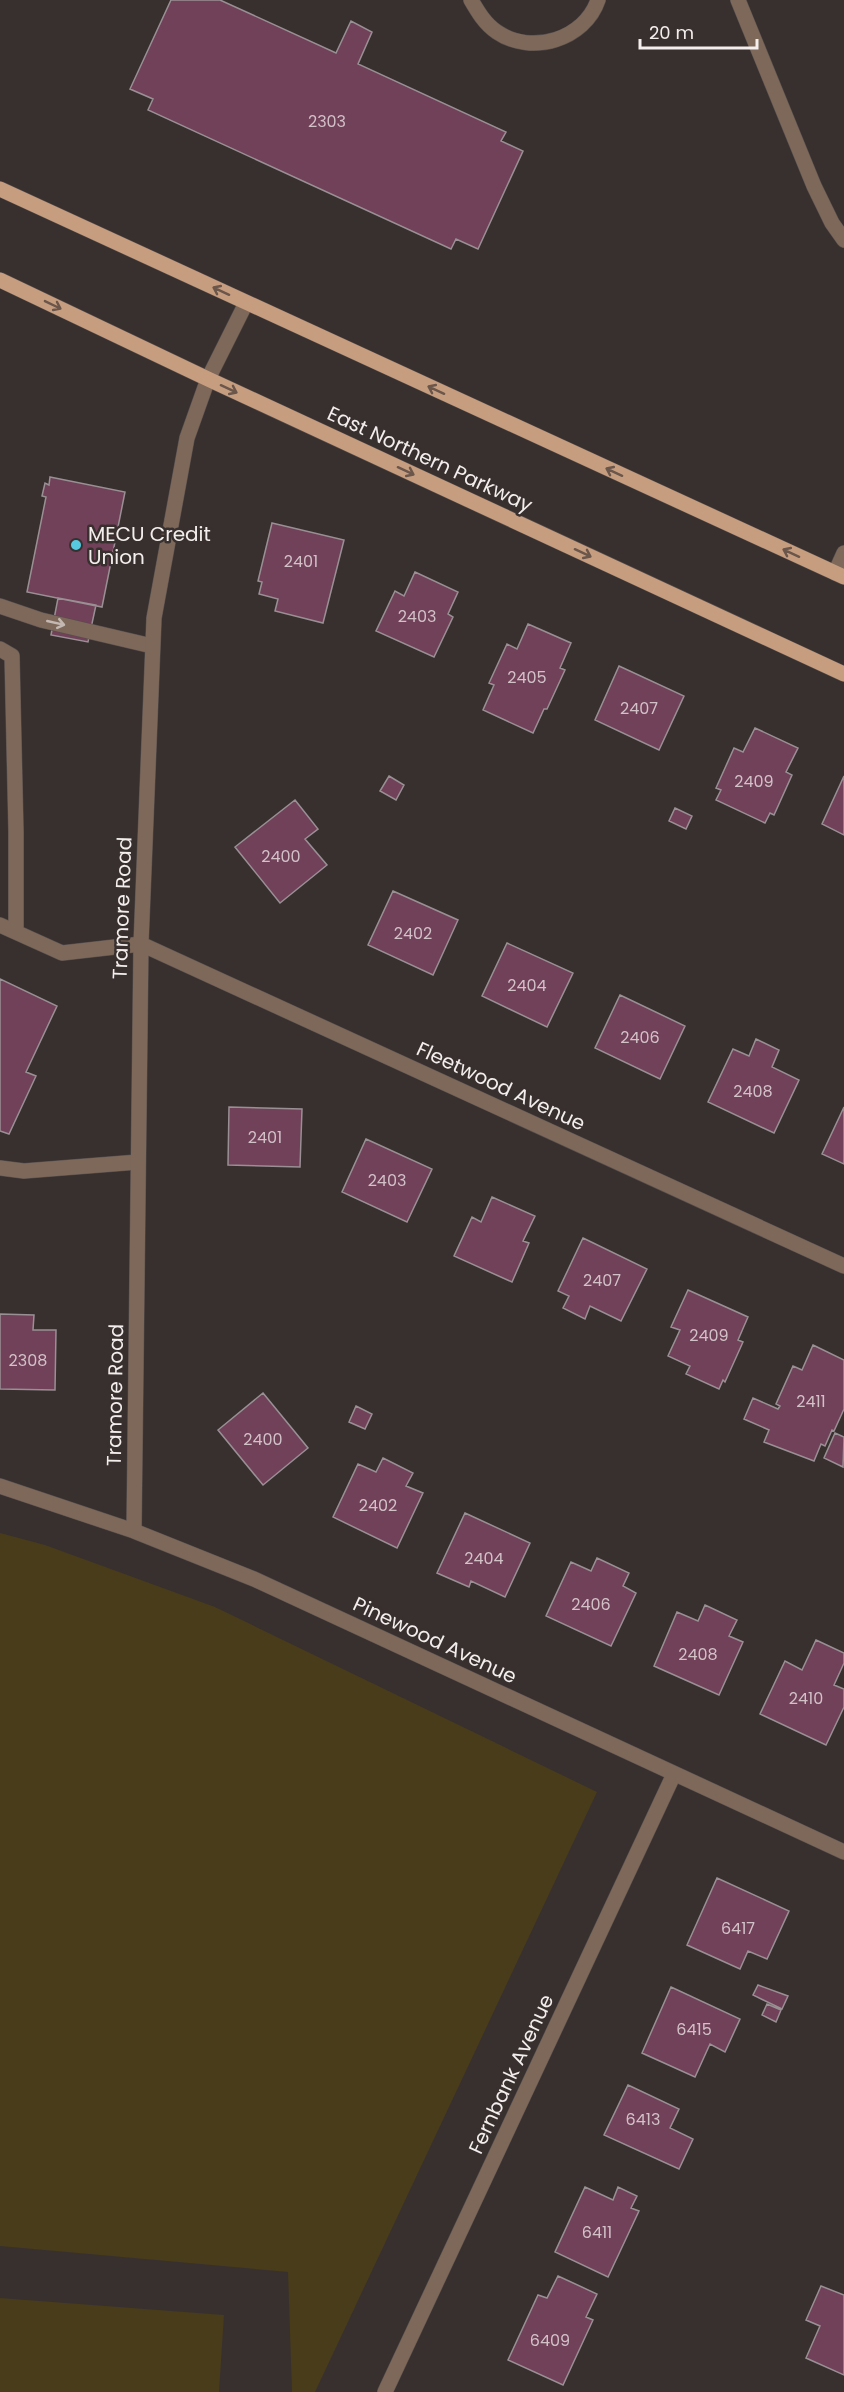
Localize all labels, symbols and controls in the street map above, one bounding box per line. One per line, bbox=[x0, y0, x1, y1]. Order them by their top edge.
scale bar bbox=[640, 12, 757, 50]
text: 20 m bbox=[649, 20, 694, 45]
house number: 2303 bbox=[308, 110, 346, 133]
one-way arrow bbox=[212, 285, 230, 297]
one-way arrow bbox=[43, 300, 61, 312]
one-way arrow bbox=[219, 384, 237, 395]
one-way arrow bbox=[428, 384, 446, 396]
street label: East Northern Parkway bbox=[323, 399, 537, 519]
one-way arrow bbox=[605, 465, 623, 477]
one-way arrow bbox=[396, 466, 414, 477]
place label: MECU Credit Union bbox=[88, 520, 211, 571]
marker: MECU Credit Union bbox=[69, 538, 83, 552]
one-way arrow bbox=[782, 546, 800, 558]
one-way arrow bbox=[573, 548, 591, 559]
house number: 2401 bbox=[284, 550, 318, 573]
house number: 2403 bbox=[398, 605, 436, 628]
one-way arrow bbox=[46, 618, 65, 630]
house number: 2405 bbox=[507, 666, 547, 689]
house number: 2407 bbox=[620, 697, 658, 720]
house number: 2409 bbox=[734, 770, 774, 793]
street label: Tramore Road bbox=[106, 836, 138, 980]
house number: 2400 bbox=[261, 845, 301, 868]
house number: 2402 bbox=[394, 922, 432, 945]
house number: 2404 bbox=[507, 974, 547, 997]
house number: 2406 bbox=[620, 1026, 660, 1049]
street label: Fleetwood Avenue bbox=[412, 1035, 590, 1137]
house number: 2408 bbox=[733, 1080, 773, 1103]
house number: 2401 bbox=[248, 1126, 282, 1149]
house number: 2403 bbox=[368, 1169, 406, 1192]
house number: 2407 bbox=[583, 1269, 621, 1292]
street label: Tramore Road bbox=[100, 1324, 130, 1466]
house number: 2409 bbox=[689, 1324, 729, 1347]
house number: 2308 bbox=[9, 1349, 47, 1372]
house number: 2411 bbox=[796, 1390, 826, 1413]
house number: 2400 bbox=[243, 1428, 283, 1451]
house number: 2402 bbox=[359, 1494, 397, 1517]
house number: 2404 bbox=[464, 1547, 504, 1570]
street label: Pinewood Avenue bbox=[349, 1590, 521, 1690]
house number: 2406 bbox=[571, 1593, 611, 1616]
house number: 2408 bbox=[678, 1643, 718, 1666]
house number: 2410 bbox=[789, 1687, 823, 1710]
house number: 6417 bbox=[721, 1917, 755, 1940]
street label: Fernbank Avenue bbox=[462, 1990, 560, 2158]
house number: 6415 bbox=[676, 2018, 712, 2041]
house number: 6413 bbox=[626, 2108, 660, 2131]
house number: 6411 bbox=[582, 2221, 612, 2244]
house number: 6409 bbox=[530, 2329, 570, 2352]

